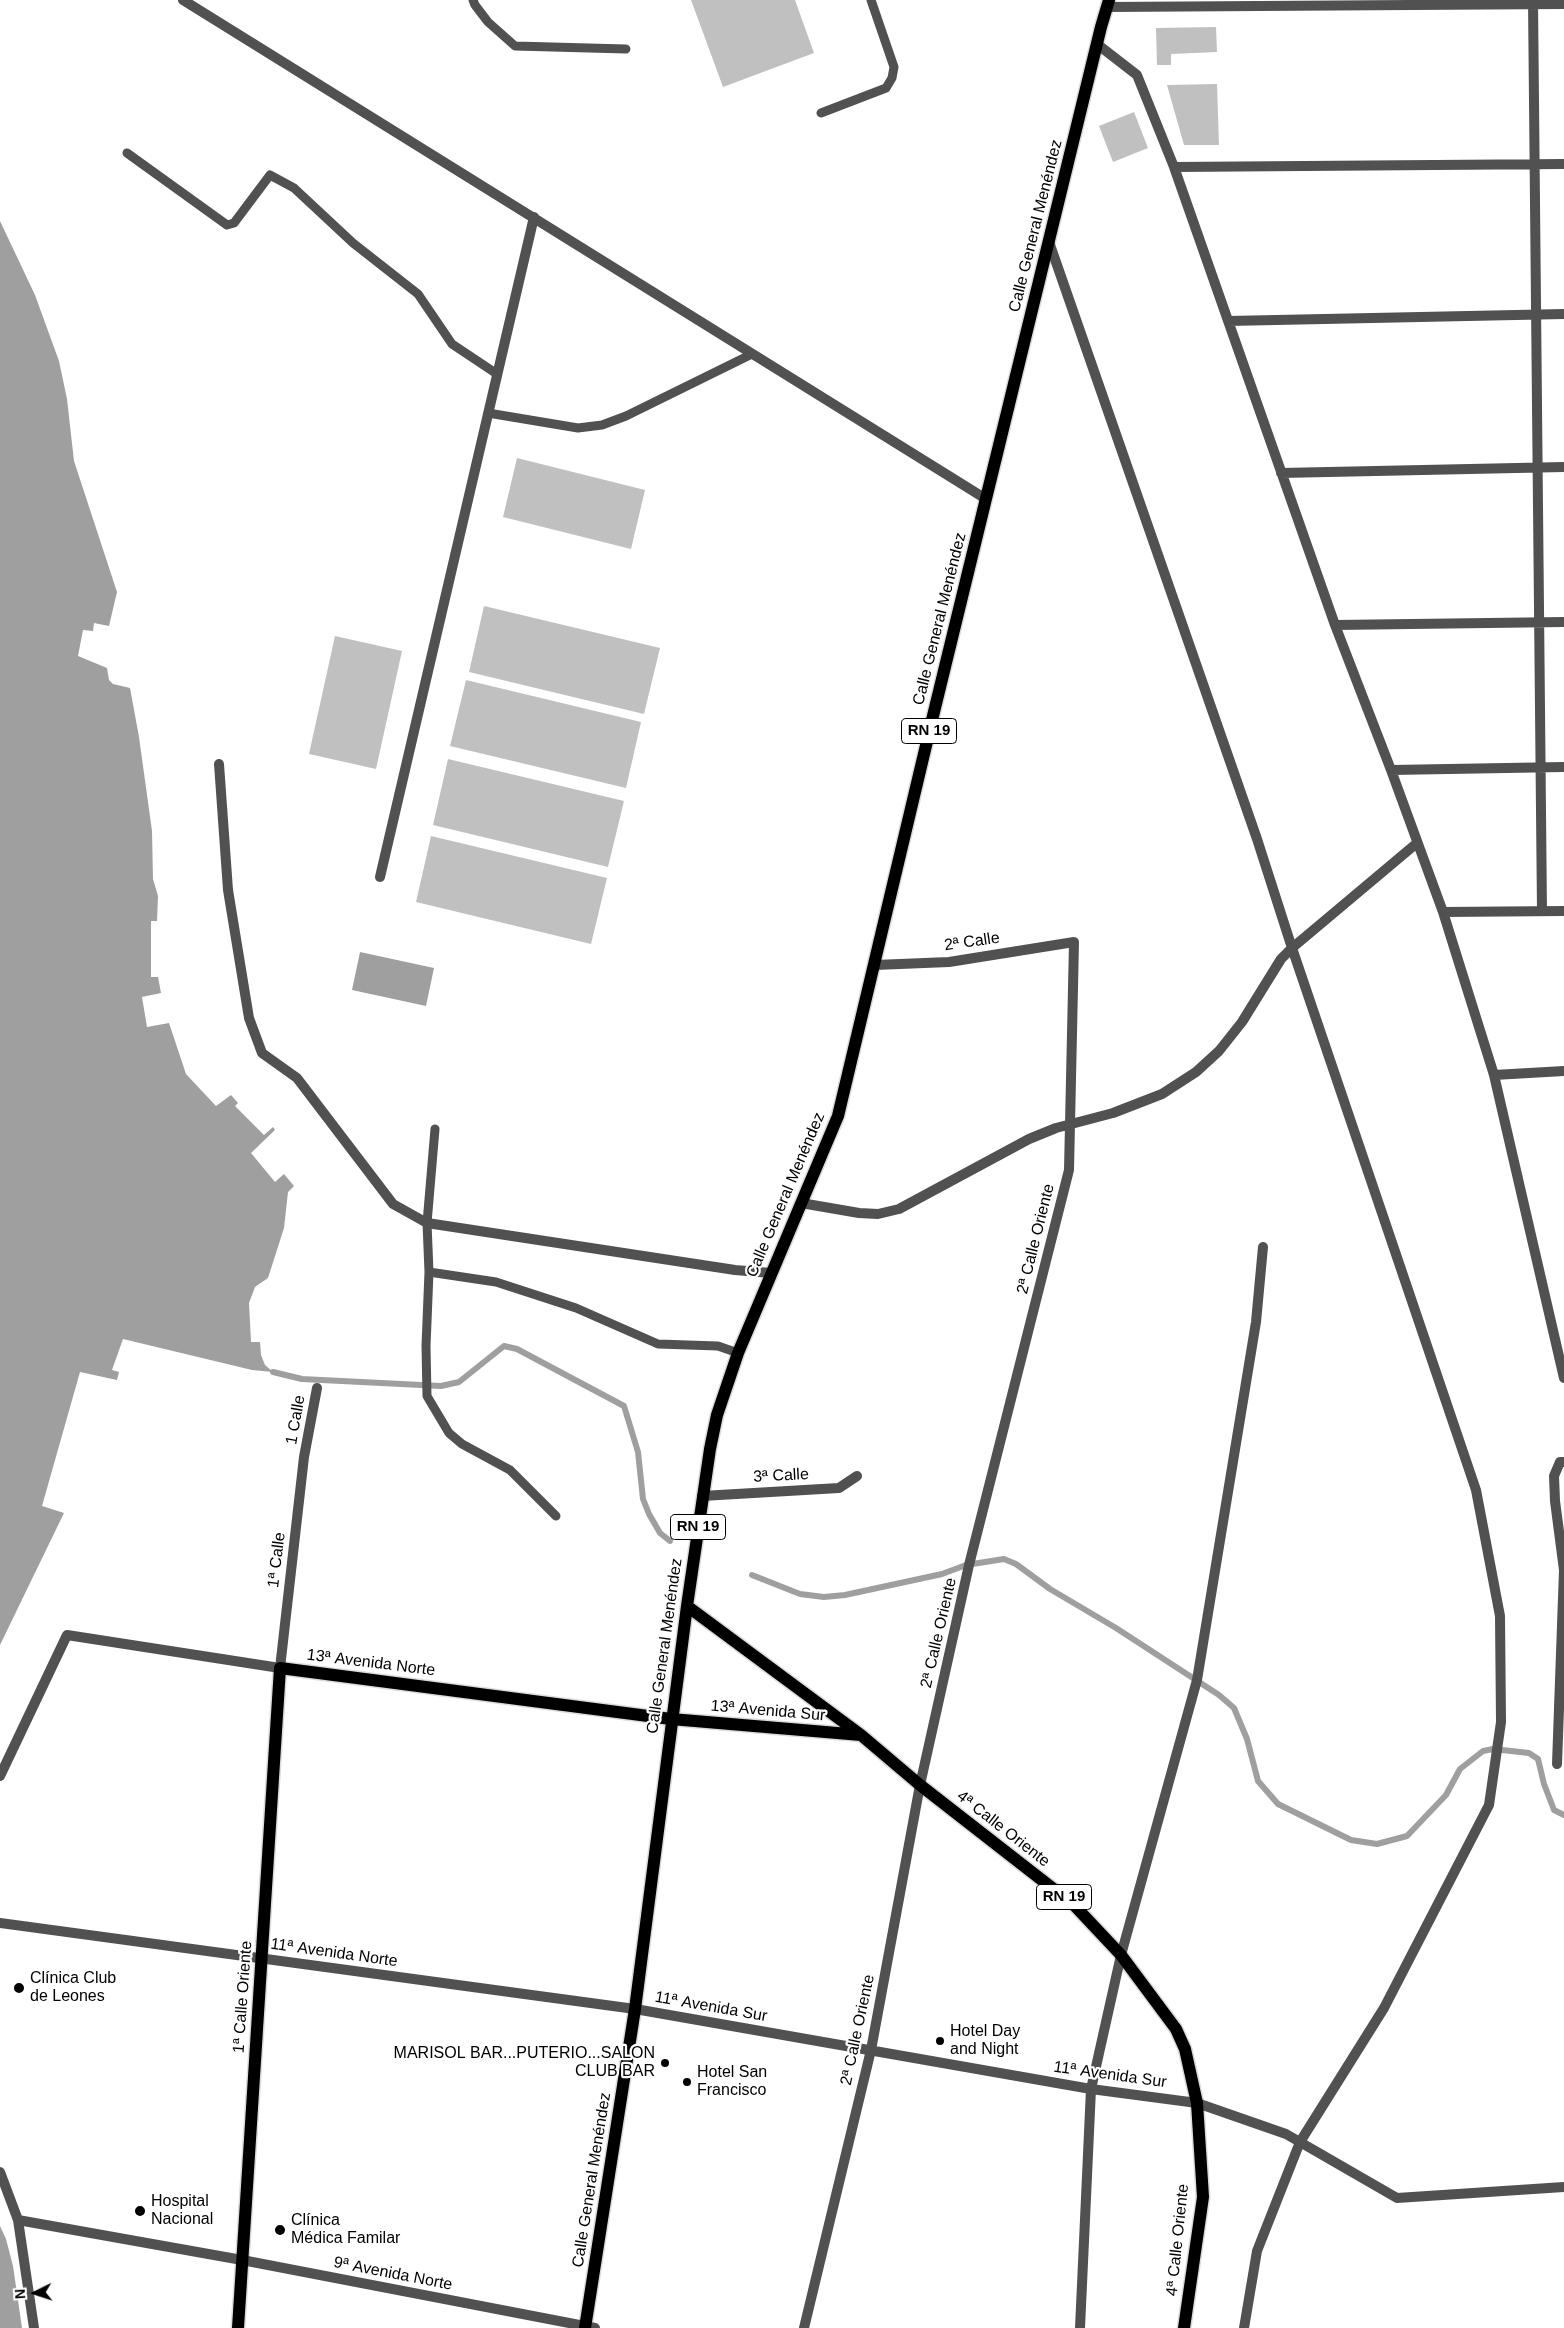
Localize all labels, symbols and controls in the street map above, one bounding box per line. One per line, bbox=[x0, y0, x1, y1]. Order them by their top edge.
street label: Calle General Menéndez bbox=[1005, 138, 1067, 314]
street label: Calle General Menéndez bbox=[909, 531, 971, 707]
road number: RN 19 bbox=[902, 718, 956, 744]
street label: 2ª Calle bbox=[943, 929, 1001, 955]
street label: Calle General Menéndez bbox=[743, 1110, 829, 1280]
street label: 2ª Calle Oriente bbox=[1013, 1182, 1059, 1296]
street label: 1 Calle bbox=[282, 1394, 310, 1446]
street label: 3ª Calle bbox=[753, 1465, 809, 1487]
road number: RN 19 bbox=[670, 1514, 726, 1540]
street label: 1ª Calle bbox=[264, 1531, 290, 1589]
street label: Calle General Menéndez bbox=[643, 1557, 687, 1735]
street label: 2ª Calle Oriente bbox=[917, 1576, 961, 1690]
street label: 13ª Avenida Norte bbox=[306, 1646, 436, 1680]
street label: 13ª Avenida Sur bbox=[710, 1696, 826, 1726]
street label: 4ª Calle Oriente bbox=[953, 1787, 1053, 1871]
road number: RN 19 bbox=[1036, 1884, 1092, 1910]
street label: 11ª Avenida Norte bbox=[269, 1935, 399, 1971]
street label: 1ª Calle Oriente bbox=[229, 1940, 257, 2054]
place label: Clínica Club de Leones bbox=[30, 1969, 116, 2007]
street label: 2ª Calle Oriente bbox=[837, 1973, 879, 2087]
marker: Clínica Club de Leones bbox=[12, 1981, 26, 1995]
street label: 11ª Avenida Sur bbox=[653, 1988, 769, 2026]
place label: Hotel Day and Night bbox=[950, 2022, 1020, 2060]
marker: Hotel Day and Night bbox=[934, 2035, 946, 2047]
place label: MARISOL BAR...PUTERIO...SALON CLUB BAR bbox=[394, 2044, 655, 2082]
marker: MARISOL BAR...PUTERIO...SALON CLUB BAR bbox=[659, 2057, 671, 2069]
street label: 11ª Avenida Sur bbox=[1052, 2058, 1168, 2092]
place label: Hotel San Francisco bbox=[697, 2063, 767, 2101]
marker: Hotel San Francisco bbox=[681, 2076, 693, 2088]
street label: Calle General Menéndez bbox=[569, 2091, 615, 2269]
street label: 4ª Calle Oriente bbox=[1163, 2183, 1193, 2297]
place label: Hospital Nacional bbox=[151, 2192, 213, 2230]
marker: Hospital Nacional bbox=[133, 2204, 147, 2218]
place label: Clínica Médica Familar bbox=[291, 2211, 400, 2249]
marker: Clínica Médica Familar bbox=[273, 2223, 287, 2237]
street label: 9ª Avenida Norte bbox=[332, 2253, 454, 2295]
north arrow bbox=[10, 2268, 60, 2318]
text: N bbox=[12, 2288, 28, 2300]

